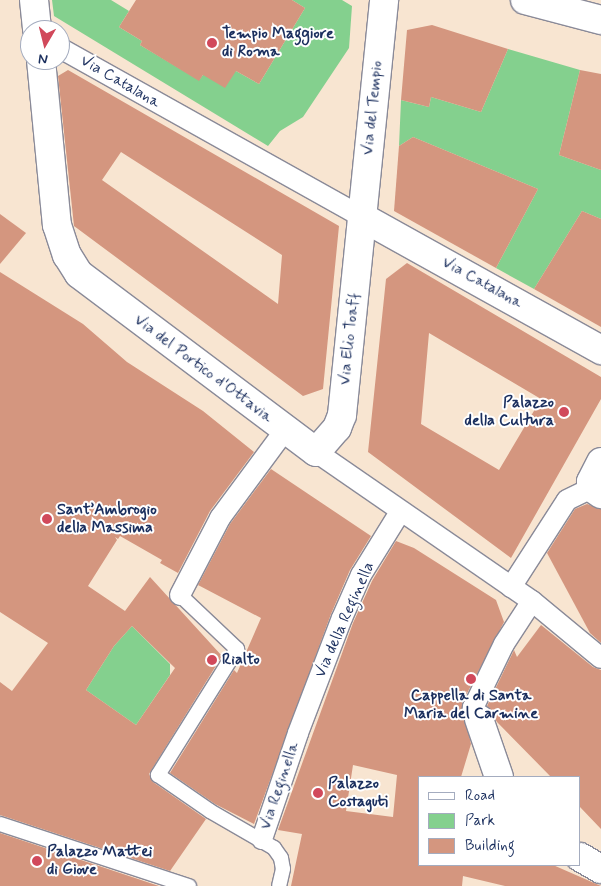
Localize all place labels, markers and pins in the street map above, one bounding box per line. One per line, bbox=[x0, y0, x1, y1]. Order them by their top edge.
place label: Tempio Maggiore di Roma bbox=[222, 24, 334, 62]
marker: Tempio Maggiore di Roma bbox=[206, 37, 218, 49]
place label: Palazzo della Cultura bbox=[466, 393, 554, 431]
marker: Palazzo della Cultura bbox=[558, 406, 570, 418]
place label: Sant’Ambrogio della Massima bbox=[57, 500, 157, 538]
marker: Sant’Ambrogio della Massima bbox=[41, 513, 53, 525]
place label: Rialto bbox=[222, 650, 260, 670]
marker: Rialto bbox=[206, 654, 218, 666]
marker: Cappella di Santa Maria del Carmine bbox=[465, 673, 477, 685]
place label: Cappella di Santa Maria del Carmine bbox=[405, 686, 537, 724]
place label: Palazzo Costaguti bbox=[328, 774, 388, 812]
marker: Palazzo Costaguti bbox=[312, 787, 324, 799]
place label: Palazzo Mattei di Giove bbox=[47, 842, 151, 880]
marker: Palazzo Mattei di Giove bbox=[31, 855, 43, 867]

